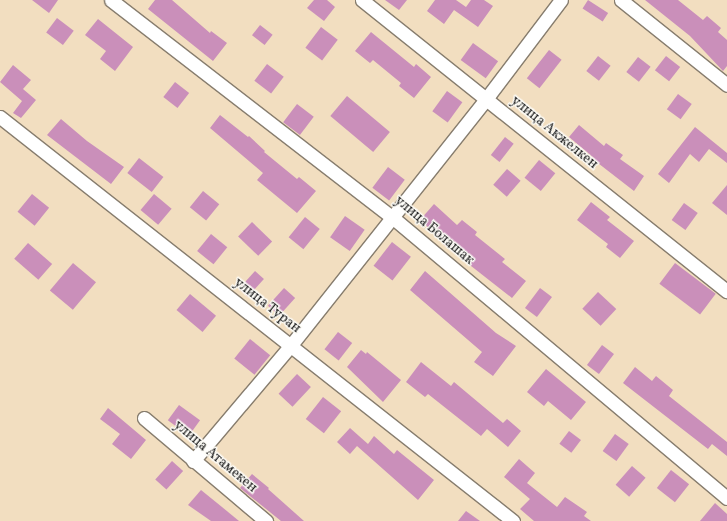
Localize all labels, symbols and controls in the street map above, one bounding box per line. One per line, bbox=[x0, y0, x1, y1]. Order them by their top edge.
street label: улица Акжелкен bbox=[507, 93, 601, 173]
street label: улица Болашак bbox=[391, 193, 477, 269]
street label: улица Туран bbox=[230, 275, 304, 337]
street label: улица Атамекен bbox=[170, 417, 260, 497]

